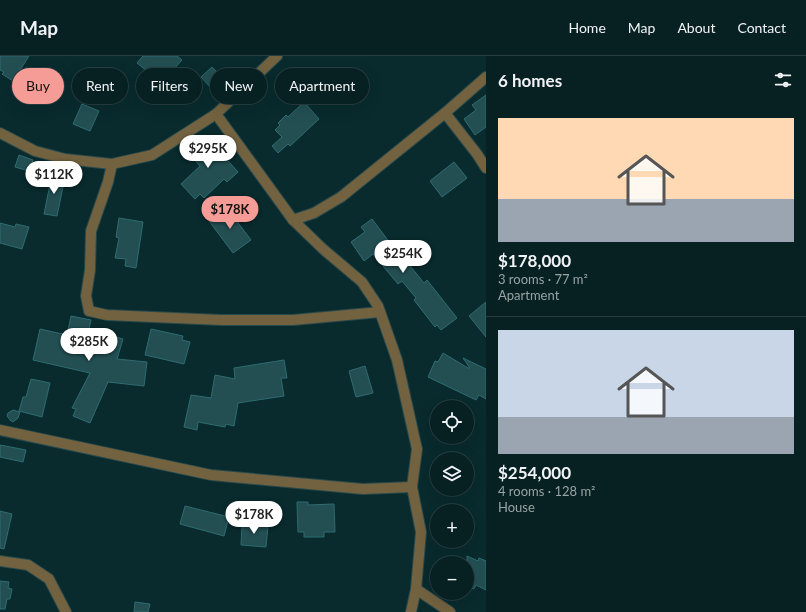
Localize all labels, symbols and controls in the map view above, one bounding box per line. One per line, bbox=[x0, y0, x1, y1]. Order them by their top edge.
text: Map bbox=[20, 16, 58, 39]
text: Home bbox=[568, 19, 606, 36]
text: Map bbox=[628, 19, 655, 36]
text: About bbox=[677, 19, 715, 36]
text: Contact bbox=[737, 19, 786, 36]
chip: Buy bbox=[12, 68, 64, 104]
chip: Rent bbox=[72, 68, 128, 104]
chip: Filters bbox=[136, 68, 202, 104]
chip: New bbox=[210, 68, 267, 104]
chip: Apartment bbox=[275, 68, 369, 104]
icon: filters bbox=[772, 69, 794, 91]
text: 6 homes bbox=[498, 70, 562, 91]
pin: $295K bbox=[180, 135, 236, 169]
text: $295K bbox=[188, 140, 228, 156]
icon: home bbox=[610, 144, 682, 216]
pin: $112K bbox=[26, 161, 82, 195]
text: $112K bbox=[34, 166, 74, 182]
pin: $178K bbox=[202, 196, 258, 230]
text: $178K bbox=[210, 201, 250, 217]
pin: $254K bbox=[375, 240, 431, 274]
text: $254K bbox=[383, 245, 423, 261]
text: $178,000 bbox=[498, 250, 571, 271]
text: 3 rooms · 77 m² bbox=[498, 271, 588, 287]
text: Apartment bbox=[498, 287, 559, 303]
pin: $285K bbox=[61, 328, 117, 362]
text: $285K bbox=[69, 333, 109, 349]
icon: home bbox=[610, 356, 682, 428]
map controls bbox=[430, 400, 474, 600]
button: locate bbox=[430, 400, 474, 444]
button: layers bbox=[430, 452, 474, 496]
text: $254,000 bbox=[498, 462, 571, 483]
text: 4 rooms · 128 m² bbox=[498, 483, 595, 499]
text: House bbox=[498, 499, 535, 515]
pin: $178K bbox=[226, 501, 282, 535]
button: + bbox=[430, 504, 474, 548]
text: $178K bbox=[234, 506, 274, 522]
button: − bbox=[430, 556, 474, 600]

